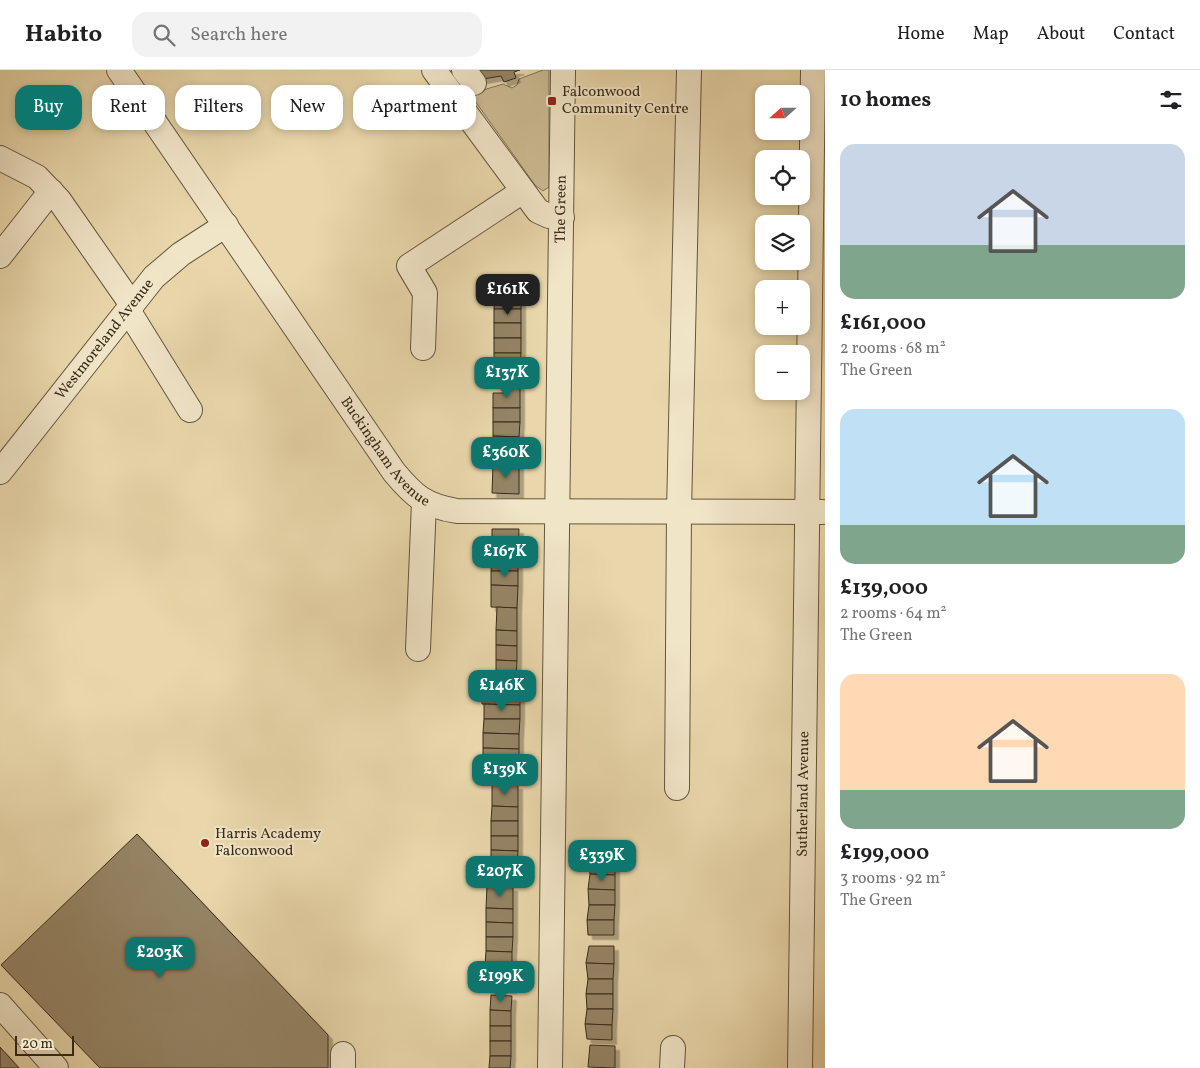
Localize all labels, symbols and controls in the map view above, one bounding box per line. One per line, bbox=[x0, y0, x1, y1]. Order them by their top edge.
search box bbox=[132, 12, 482, 57]
text: Habito bbox=[25, 18, 102, 52]
icon: search bbox=[150, 21, 178, 49]
text: Search here bbox=[190, 22, 288, 48]
text: Home bbox=[897, 22, 945, 47]
text: Map bbox=[973, 22, 1009, 47]
text: About bbox=[1037, 22, 1085, 47]
text: Contact bbox=[1113, 22, 1175, 47]
place label: Falconwood Community Centre bbox=[562, 82, 689, 120]
chip: Buy bbox=[15, 85, 82, 130]
chip: Rent bbox=[92, 85, 165, 130]
chip: Filters bbox=[175, 85, 261, 130]
chip: New bbox=[271, 85, 343, 130]
chip: Apartment bbox=[353, 85, 476, 130]
north arrow bbox=[755, 85, 810, 140]
map controls bbox=[755, 85, 810, 400]
text: 10 homes bbox=[840, 86, 931, 115]
icon: filters bbox=[1157, 86, 1185, 114]
marker: Falconwood Community Centre bbox=[546, 95, 558, 107]
button: locate bbox=[755, 150, 810, 205]
street label: The Green bbox=[550, 175, 572, 243]
icon: home bbox=[968, 176, 1058, 266]
button: layers bbox=[755, 215, 810, 270]
street label: Westmoreland Avenue bbox=[50, 274, 159, 404]
pin: £161K bbox=[473, 274, 543, 316]
text: £161K bbox=[487, 279, 529, 301]
button: + bbox=[755, 280, 810, 335]
text: £161,000 bbox=[840, 309, 926, 338]
text: 2 rooms · 68 m² bbox=[840, 338, 946, 360]
button: − bbox=[755, 345, 810, 400]
pin: £137K bbox=[472, 356, 542, 399]
text: The Green bbox=[840, 360, 912, 382]
text: £137K bbox=[485, 362, 529, 384]
street label: Buckingham Avenue bbox=[335, 393, 433, 512]
pin: £360K bbox=[471, 436, 541, 479]
icon: home bbox=[968, 441, 1058, 531]
text: £360K bbox=[482, 442, 530, 464]
pin: £167K bbox=[470, 536, 540, 578]
text: £167K bbox=[483, 541, 527, 563]
text: £139,000 bbox=[840, 574, 928, 603]
text: 2 rooms · 64 m² bbox=[840, 603, 947, 625]
text: The Green bbox=[840, 625, 912, 647]
pin: £146K bbox=[467, 670, 537, 712]
text: £146K bbox=[479, 675, 525, 697]
icon: home bbox=[968, 706, 1058, 796]
street label: Sutherland Avenue bbox=[792, 731, 815, 857]
pin: £139K bbox=[470, 754, 540, 796]
text: £139K bbox=[483, 759, 527, 781]
place label: Harris Academy Falconwood bbox=[215, 824, 321, 862]
marker: Harris Academy Falconwood bbox=[199, 837, 211, 849]
text: £199,000 bbox=[840, 839, 929, 868]
pin: £339K bbox=[567, 840, 637, 882]
text: £339K bbox=[579, 845, 625, 867]
pin: £207K bbox=[465, 856, 535, 898]
text: £207K bbox=[477, 861, 523, 883]
text: 3 rooms · 92 m² bbox=[840, 868, 946, 890]
text: The Green bbox=[840, 890, 912, 912]
pin: £203K bbox=[125, 936, 195, 979]
text: £203K bbox=[137, 942, 183, 964]
pin: £199K bbox=[466, 960, 536, 1003]
text: £199K bbox=[478, 966, 524, 988]
scale bar bbox=[15, 1033, 74, 1056]
text: 20 m bbox=[22, 1035, 53, 1054]

